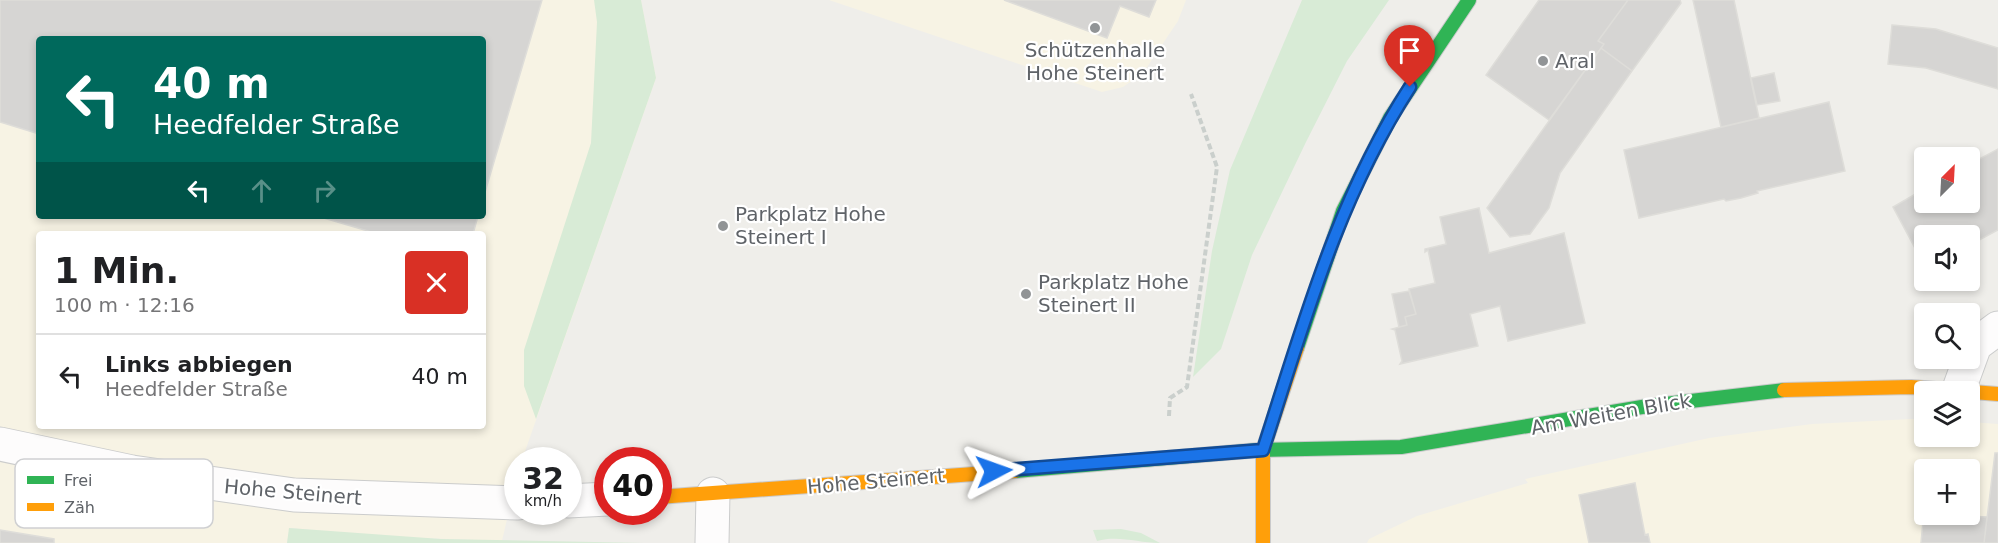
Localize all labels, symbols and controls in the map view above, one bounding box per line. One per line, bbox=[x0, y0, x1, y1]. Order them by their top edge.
marker: Schützenhalle Hohe Steinert bbox=[1088, 21, 1102, 35]
pin bbox=[1384, 25, 1435, 87]
icon: arrive bbox=[1393, 34, 1426, 67]
place label: Schützenhalle Hohe Steinert bbox=[1025, 38, 1165, 85]
place label: Aral bbox=[1555, 49, 1595, 73]
marker: Aral bbox=[1536, 54, 1550, 68]
text: 40 m bbox=[153, 59, 270, 108]
icon: left bbox=[54, 60, 132, 138]
text: Heedfelder Straße bbox=[153, 109, 400, 140]
north arrow bbox=[1914, 147, 1980, 213]
map controls bbox=[1914, 147, 1980, 525]
icon: left bbox=[182, 174, 215, 207]
icon: ahead bbox=[245, 174, 278, 207]
icon: right bbox=[308, 174, 341, 207]
place label: Parkplatz Hohe Steinert I bbox=[735, 202, 886, 249]
marker: Parkplatz Hohe Steinert I bbox=[716, 219, 730, 233]
button: sound bbox=[1914, 225, 1980, 291]
text: 1 Min. bbox=[54, 250, 179, 291]
button: close bbox=[405, 251, 468, 314]
place label: Parkplatz Hohe Steinert II bbox=[1038, 270, 1189, 317]
marker: Parkplatz Hohe Steinert II bbox=[1019, 287, 1033, 301]
text: 100 m · 12:16 bbox=[54, 293, 195, 317]
button: search bbox=[1914, 303, 1980, 369]
text: Links abbiegen bbox=[105, 352, 293, 377]
icon: left bbox=[54, 360, 87, 393]
text: 40 m bbox=[412, 364, 468, 389]
text: Heedfelder Straße bbox=[105, 377, 288, 401]
button: layers bbox=[1914, 381, 1980, 447]
street label: Am Weiten Blick bbox=[1529, 388, 1694, 440]
position arrow bbox=[962, 439, 1026, 503]
speed limit sign: 40 bbox=[594, 447, 672, 525]
legend bbox=[15, 459, 213, 528]
button: + bbox=[1914, 459, 1980, 525]
text: 32 bbox=[522, 461, 564, 496]
street label: Hohe Steinert bbox=[806, 463, 946, 499]
text: Frei bbox=[64, 471, 93, 490]
street label: Hohe Steinert bbox=[223, 474, 363, 510]
text: km/h bbox=[524, 492, 562, 510]
text: Zäh bbox=[64, 498, 95, 517]

